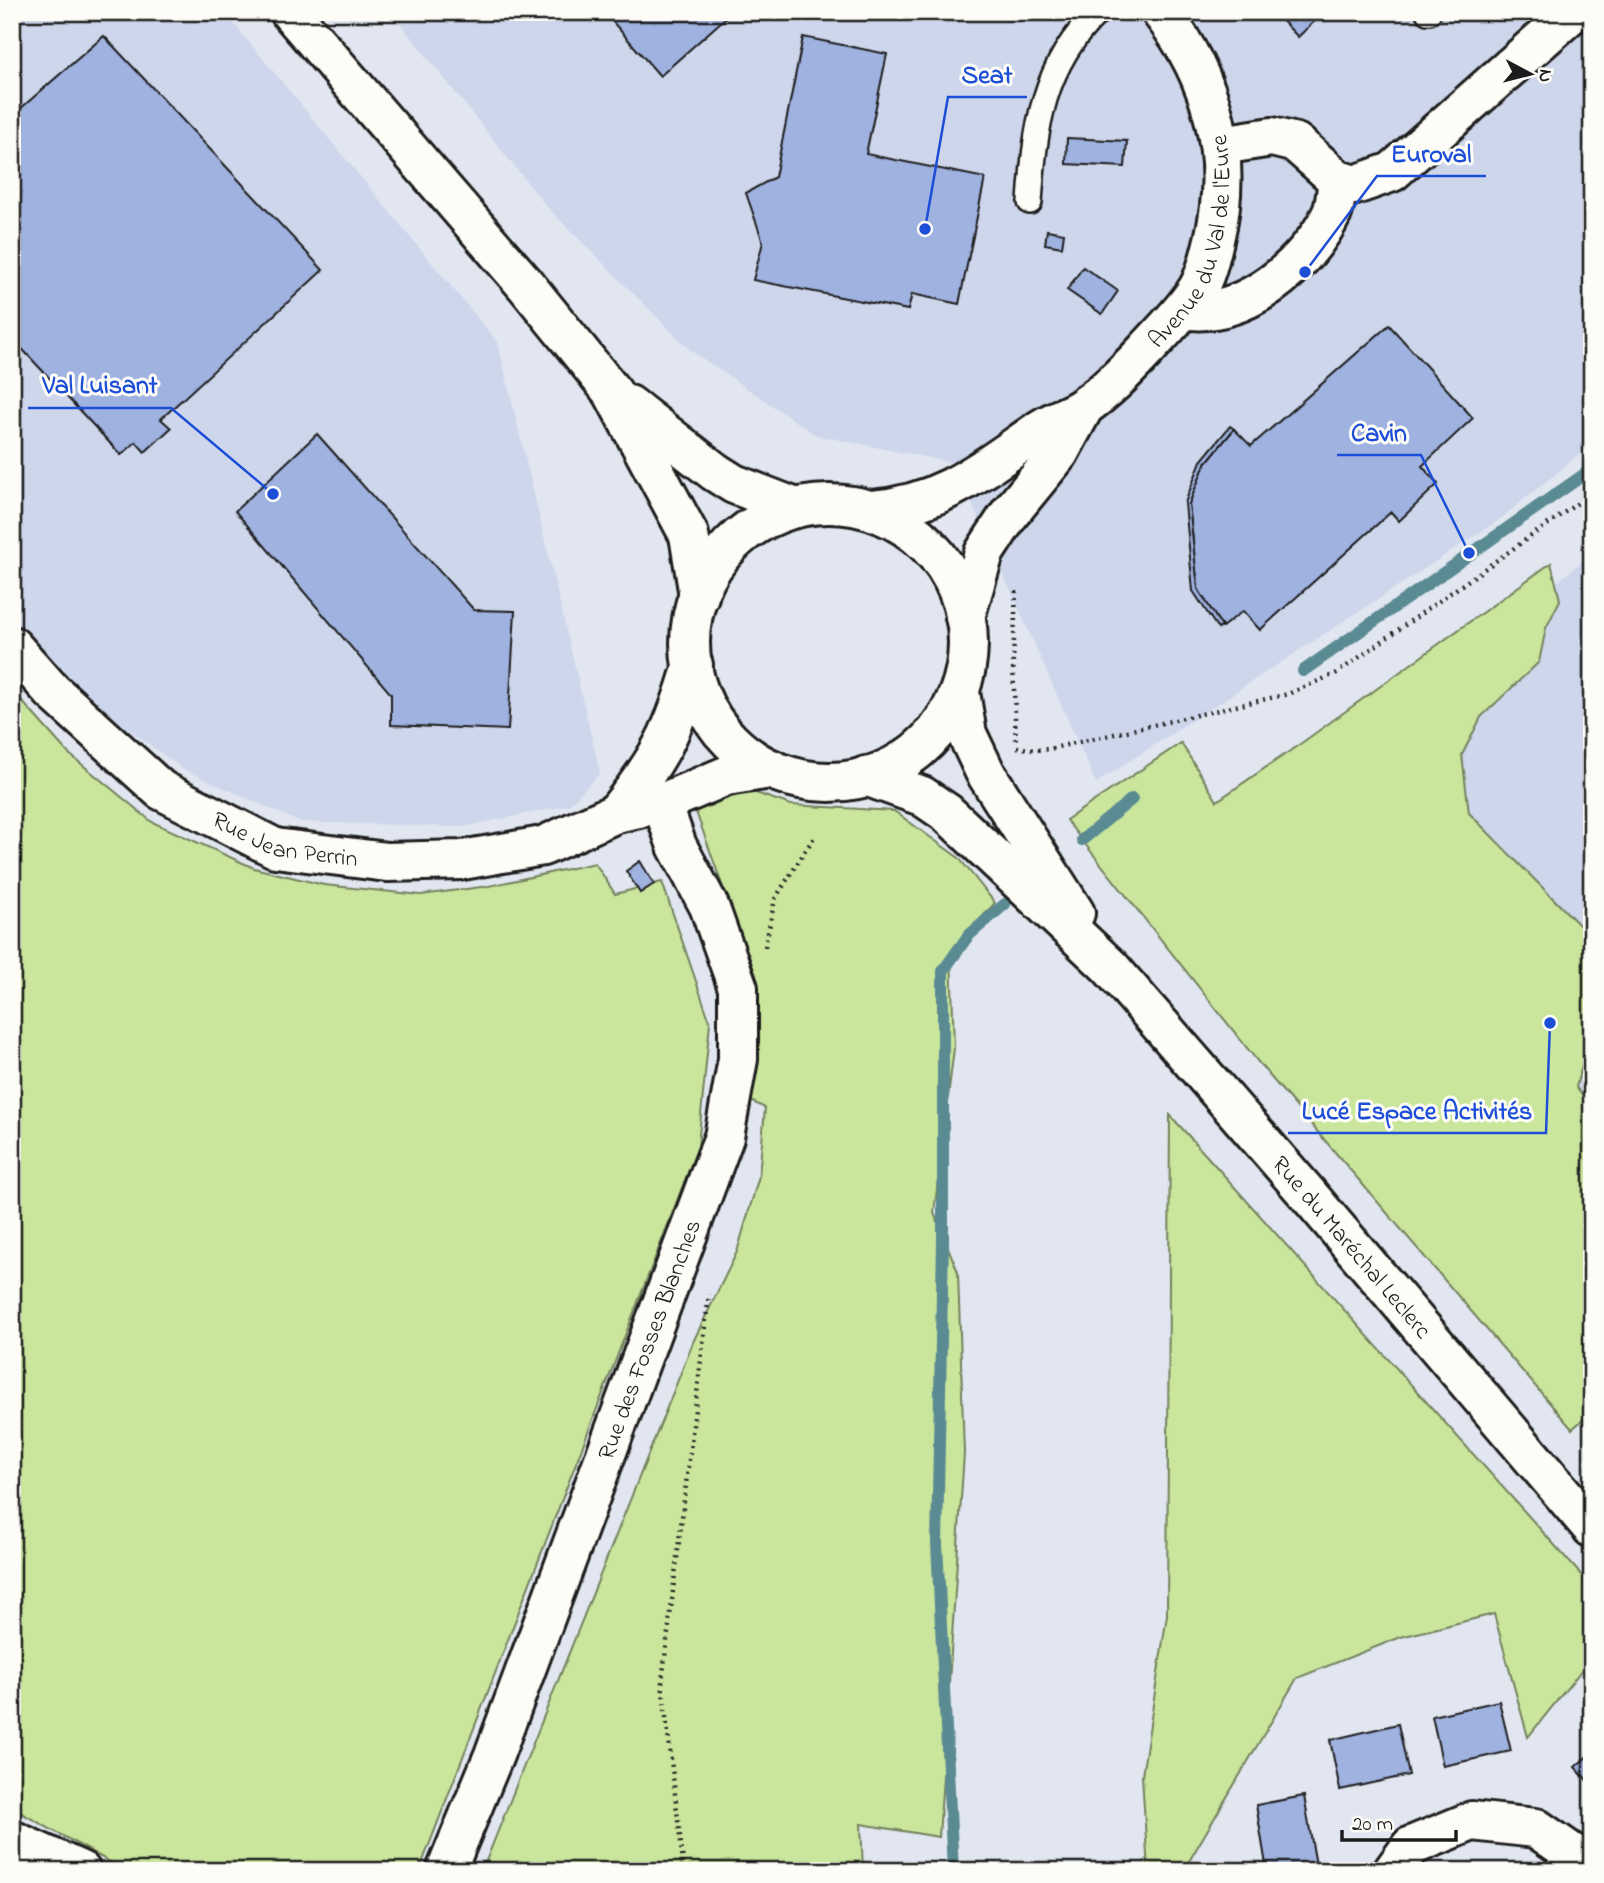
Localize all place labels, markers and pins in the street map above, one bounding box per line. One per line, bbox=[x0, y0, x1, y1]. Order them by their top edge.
callout: Seat bbox=[948, 50, 1027, 97]
callout: Euroval bbox=[1377, 129, 1486, 176]
callout: Val Luisant bbox=[28, 361, 171, 408]
callout: Cavin bbox=[1337, 408, 1421, 455]
callout: Lucé Espace Activités bbox=[1288, 1086, 1546, 1133]

